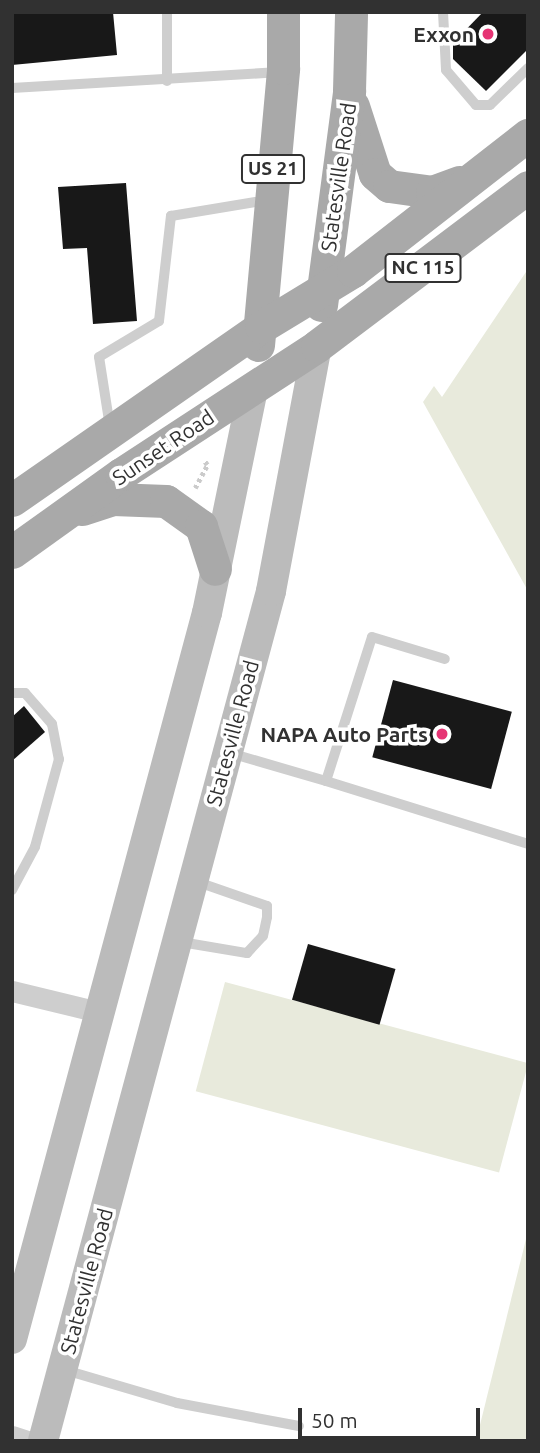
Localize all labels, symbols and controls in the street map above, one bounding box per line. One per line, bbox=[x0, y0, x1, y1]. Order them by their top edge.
place label: Exxon bbox=[413, 21, 474, 47]
marker: Exxon bbox=[480, 26, 496, 42]
street label: Statesville Road bbox=[315, 101, 361, 253]
road number: US 21 bbox=[240, 154, 306, 184]
road number: NC 115 bbox=[384, 252, 462, 284]
street label: Sunset Road bbox=[107, 404, 219, 490]
street label: Statesville Road bbox=[200, 657, 264, 809]
place label: NAPA Auto Parts bbox=[261, 721, 428, 747]
marker: NAPA Auto Parts bbox=[434, 726, 450, 742]
street label: Statesville Road bbox=[54, 1205, 118, 1357]
scale bar bbox=[302, 1394, 484, 1438]
text: 50 m bbox=[311, 1408, 358, 1432]

